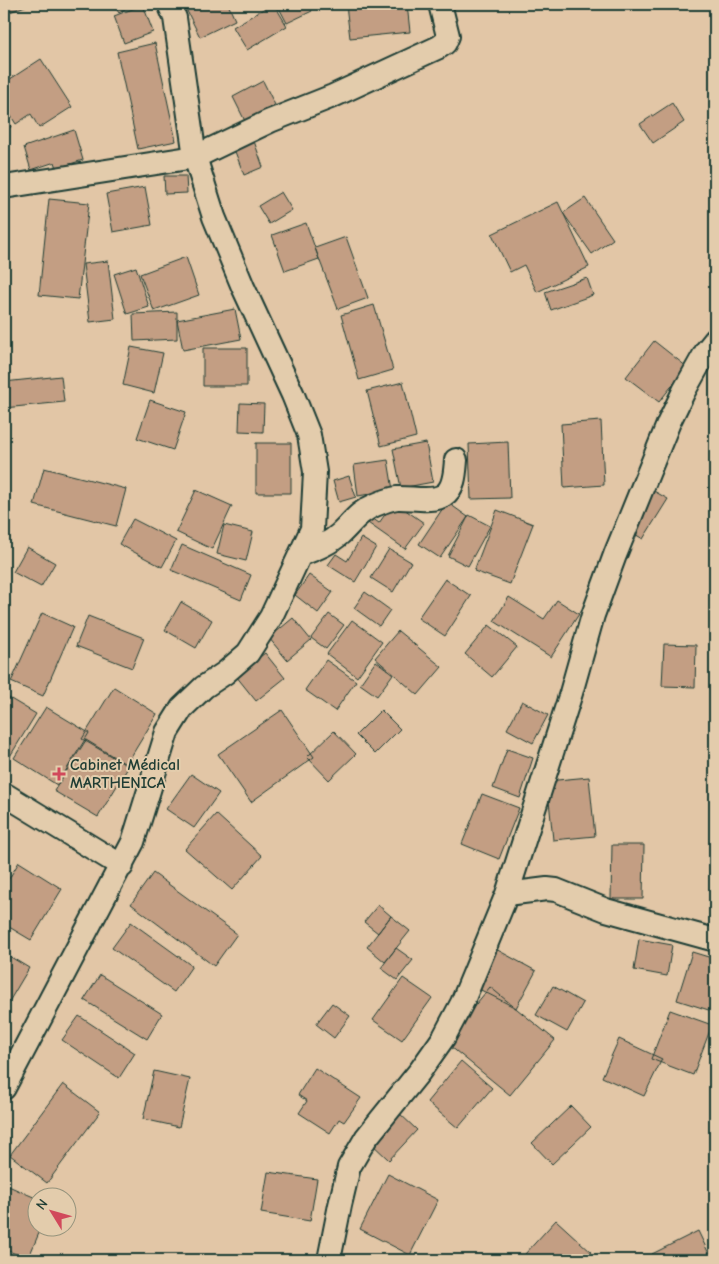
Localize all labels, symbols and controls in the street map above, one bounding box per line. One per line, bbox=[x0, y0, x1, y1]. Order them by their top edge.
place label: Cabinet Médical MARTHENICA bbox=[70, 756, 180, 792]
marker: Cabinet Médical MARTHENICA bbox=[52, 767, 66, 781]
north arrow bbox=[28, 1186, 78, 1236]
text: N bbox=[32, 1196, 52, 1213]

